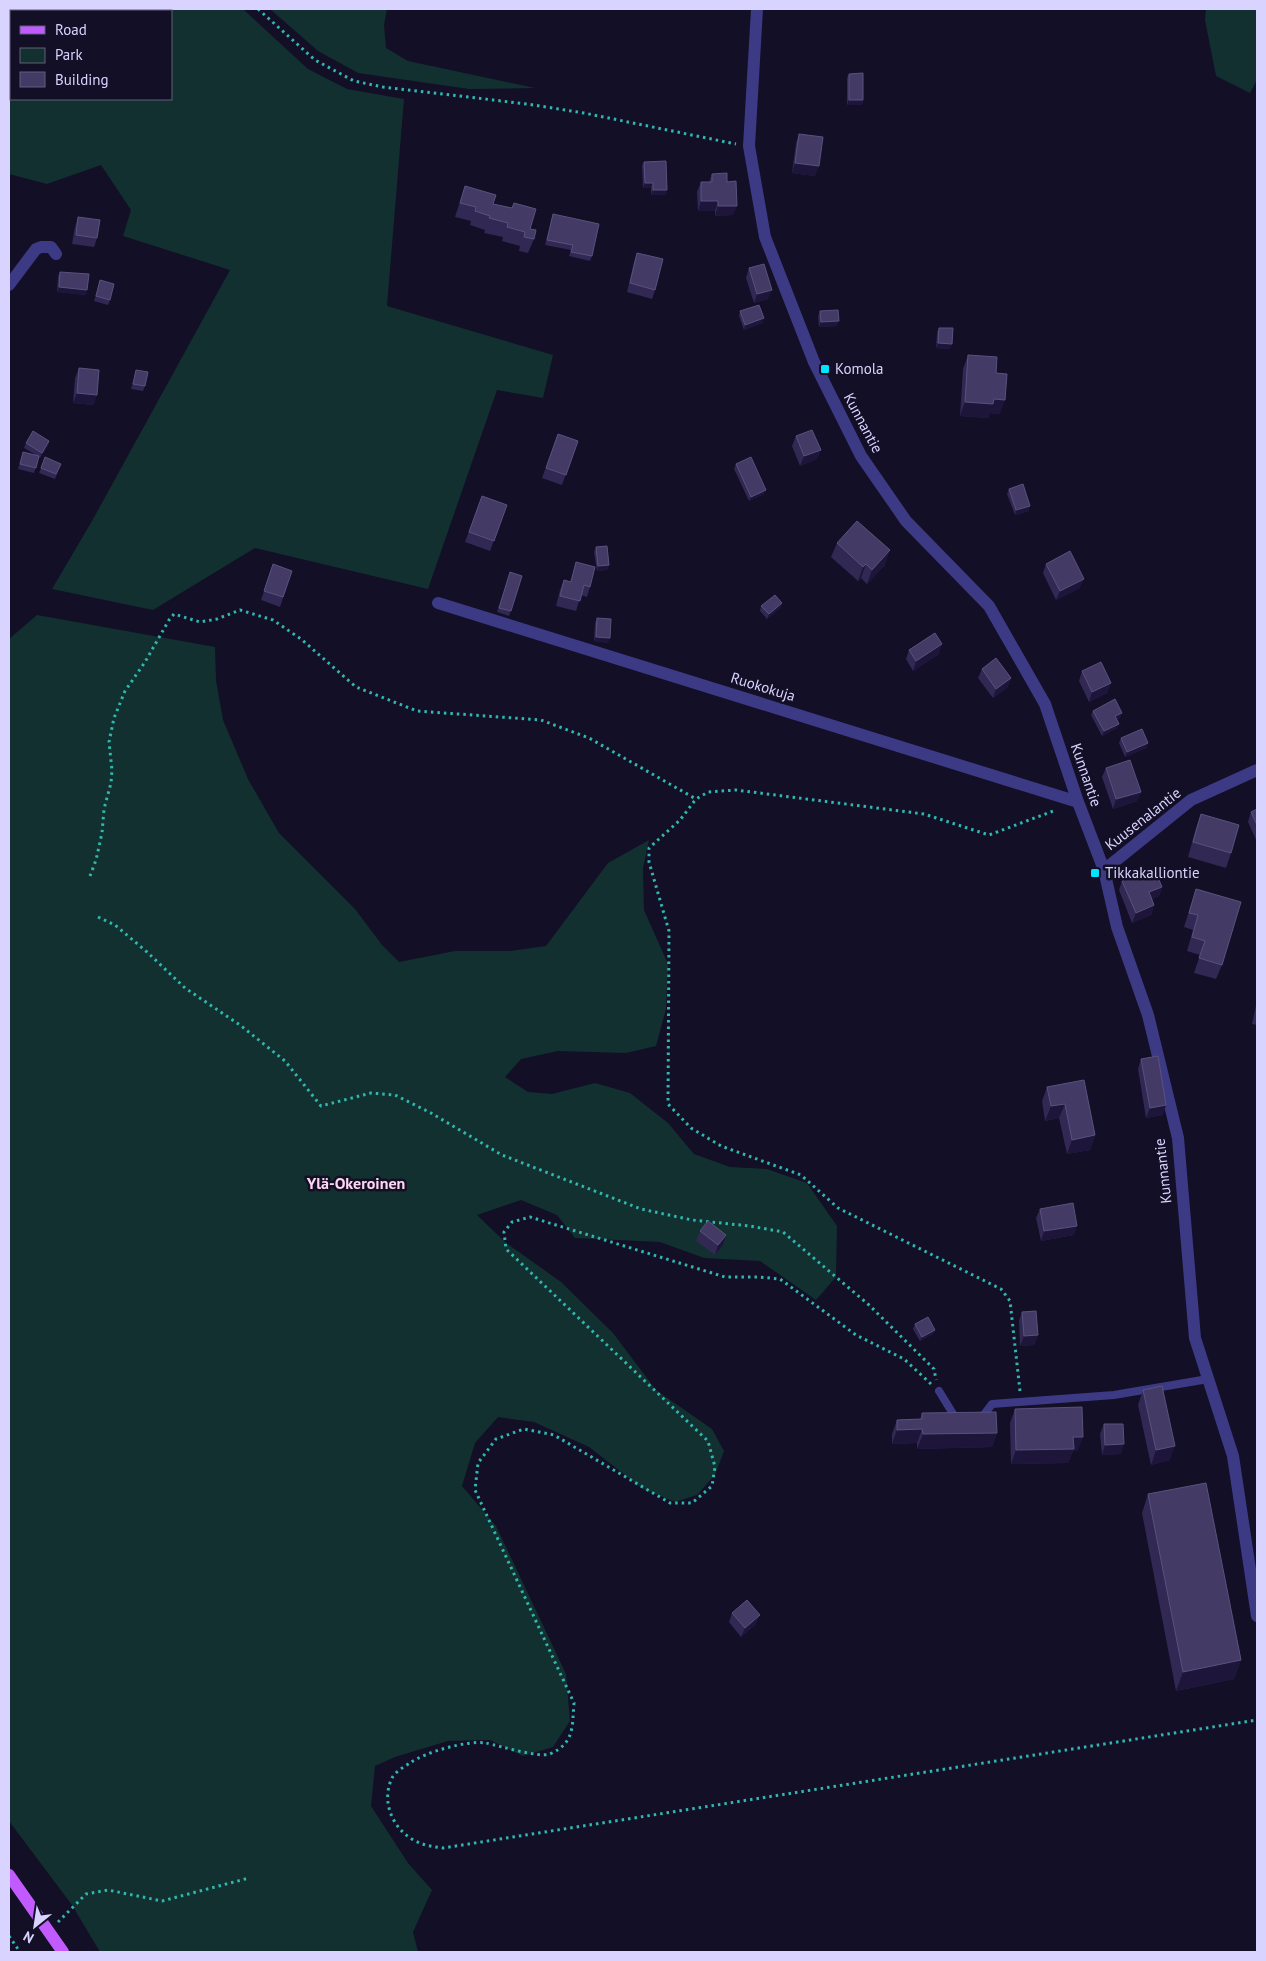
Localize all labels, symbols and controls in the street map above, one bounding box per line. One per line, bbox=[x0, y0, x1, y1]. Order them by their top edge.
legend bbox=[10, 10, 172, 100]
text: Road bbox=[55, 20, 87, 39]
text: Park bbox=[55, 45, 83, 64]
text: Building bbox=[55, 70, 109, 89]
place label: Komola bbox=[835, 359, 884, 378]
marker: Komola bbox=[819, 363, 831, 375]
street label: Kunnantie bbox=[840, 389, 887, 456]
street label: Ruokokuja bbox=[728, 668, 798, 705]
street label: Kunnantie bbox=[1067, 741, 1106, 809]
street label: Kuusenalantie bbox=[1101, 783, 1184, 854]
place label: Tikkakalliontie bbox=[1105, 863, 1200, 882]
marker: Tikkakalliontie bbox=[1089, 867, 1101, 879]
street label: Kunnantie bbox=[1150, 1137, 1175, 1205]
district label: Ylä-Okeroinen bbox=[306, 1173, 405, 1193]
north arrow bbox=[10, 1901, 60, 1951]
text: N bbox=[20, 1927, 37, 1947]

